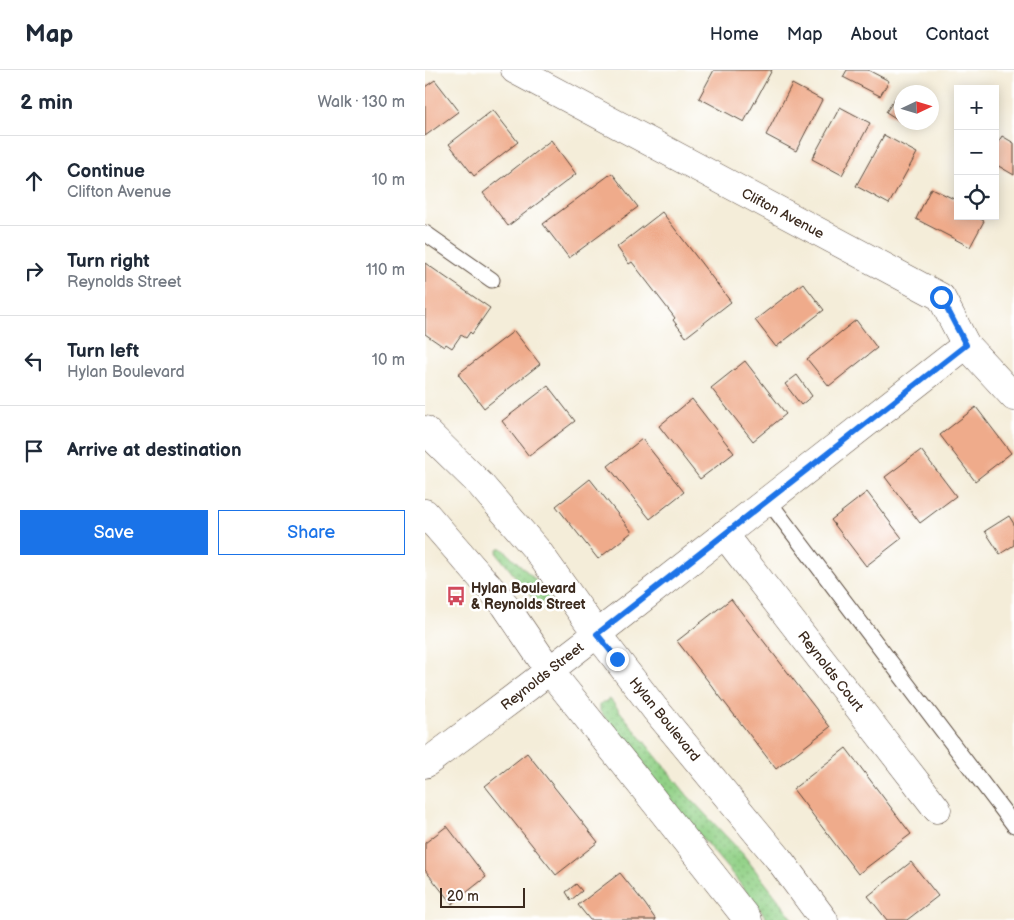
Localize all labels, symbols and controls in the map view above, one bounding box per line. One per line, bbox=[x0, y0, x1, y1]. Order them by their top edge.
text: Map bbox=[25, 20, 73, 49]
text: Home bbox=[710, 24, 759, 45]
text: Map bbox=[787, 24, 823, 45]
text: About bbox=[851, 24, 898, 45]
text: Contact bbox=[926, 24, 989, 45]
north arrow bbox=[894, 85, 939, 130]
map controls bbox=[954, 85, 999, 220]
button: + bbox=[954, 85, 999, 130]
text: 2 min bbox=[20, 90, 73, 115]
text: Walk · 130 m bbox=[317, 93, 405, 112]
button: − bbox=[954, 130, 999, 175]
text: Continue bbox=[67, 160, 145, 183]
icon: ahead bbox=[20, 167, 48, 195]
text: 10 m bbox=[372, 171, 405, 190]
button: locate bbox=[954, 175, 999, 220]
text: Clifton Avenue bbox=[67, 183, 171, 202]
street label: Clifton Avenue bbox=[739, 185, 827, 242]
text: Turn right bbox=[67, 250, 150, 273]
icon: right bbox=[20, 257, 48, 285]
text: 110 m bbox=[366, 261, 405, 280]
text: Reynolds Street bbox=[67, 273, 182, 292]
route start bbox=[930, 286, 953, 309]
text: Turn left bbox=[67, 340, 139, 363]
icon: left bbox=[20, 347, 48, 375]
text: 10 m bbox=[372, 351, 405, 370]
text: Hylan Boulevard bbox=[67, 363, 185, 382]
icon: arrive bbox=[20, 437, 48, 465]
text: Arrive at destination bbox=[67, 439, 242, 462]
button: Save bbox=[20, 510, 208, 555]
button: Share bbox=[218, 510, 405, 555]
place label: Hylan Boulevard & Reynolds Street bbox=[471, 580, 586, 613]
bus stop icon: Hylan Boulevard & Reynolds Street bbox=[445, 585, 467, 607]
street label: Reynolds Court bbox=[794, 628, 868, 715]
street label: Reynolds Street bbox=[498, 638, 588, 714]
route end bbox=[606, 648, 629, 671]
street label: Hylan Boulevard bbox=[626, 674, 704, 765]
scale bar bbox=[440, 885, 525, 908]
text: 20 m bbox=[447, 888, 479, 905]

